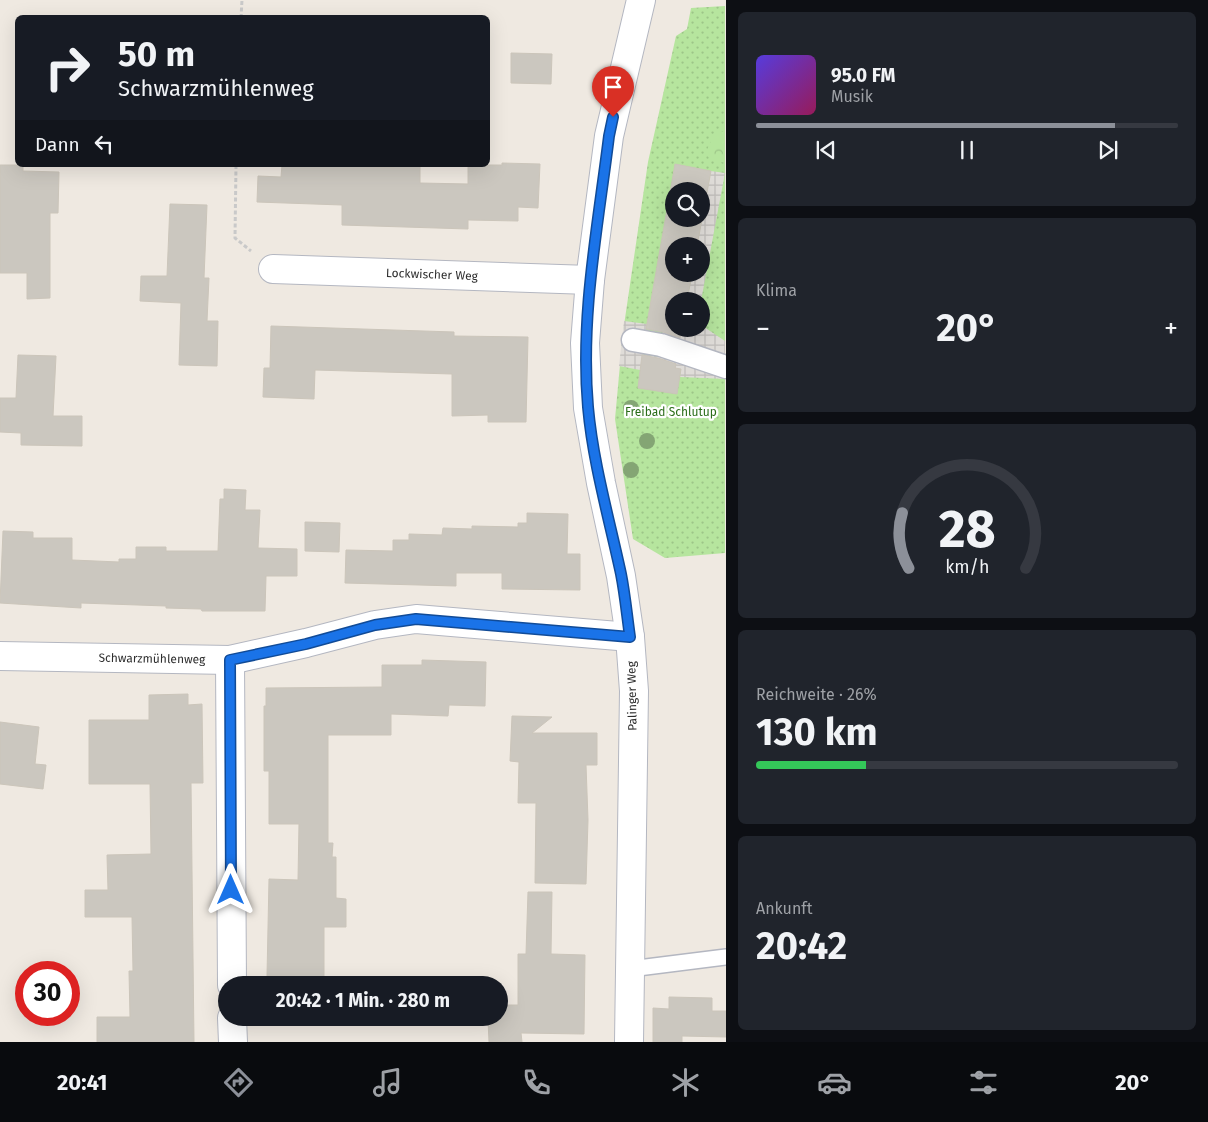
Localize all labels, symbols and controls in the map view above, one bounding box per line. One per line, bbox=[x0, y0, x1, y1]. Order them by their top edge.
text: 50 m bbox=[118, 33, 195, 75]
icon: right bbox=[35, 35, 100, 100]
text: 95.0 FM bbox=[831, 64, 895, 87]
pin bbox=[592, 66, 634, 117]
icon: arrive bbox=[599, 73, 627, 101]
text: Schwarzmühlenweg bbox=[118, 75, 314, 102]
text: Musik bbox=[831, 87, 873, 106]
icon: left bbox=[90, 130, 118, 158]
text: Dann bbox=[35, 133, 80, 156]
icon: previous bbox=[812, 136, 840, 164]
icon: pause bbox=[953, 136, 981, 164]
icon: next bbox=[1094, 136, 1122, 164]
map controls bbox=[665, 182, 710, 337]
button: search bbox=[665, 182, 710, 227]
button: + bbox=[665, 237, 710, 282]
street label: Lockwischer Weg bbox=[386, 266, 479, 283]
text: Klima bbox=[756, 281, 797, 300]
button: − bbox=[665, 292, 710, 337]
text: 20° bbox=[936, 305, 998, 351]
text: − bbox=[756, 312, 770, 345]
text: + bbox=[1164, 312, 1178, 345]
park label: Freibad Schlutup bbox=[625, 405, 717, 419]
text: 28 bbox=[938, 498, 996, 561]
text: km/h bbox=[945, 556, 989, 578]
street label: Schwarzmühlenweg bbox=[98, 651, 206, 667]
street label: Palinger Weg bbox=[624, 660, 640, 731]
text: Reichweite · 26% bbox=[756, 685, 877, 704]
text: 130 km bbox=[756, 709, 878, 755]
position arrow bbox=[204, 863, 256, 915]
text: Ankunft bbox=[756, 899, 812, 918]
text: 20:42 bbox=[756, 923, 847, 969]
speed limit sign: 30 bbox=[15, 961, 80, 1026]
text: 20:42 · 1 Min. · 280 m bbox=[276, 989, 450, 1012]
icon: directions bbox=[221, 1065, 256, 1100]
icon: music bbox=[370, 1065, 405, 1100]
icon: phone bbox=[519, 1065, 554, 1100]
icon: climate bbox=[668, 1065, 703, 1100]
icon: car bbox=[817, 1065, 852, 1100]
icon: filters bbox=[966, 1065, 1001, 1100]
text: 20:41 bbox=[57, 1069, 107, 1096]
text: 20° bbox=[1115, 1069, 1151, 1096]

